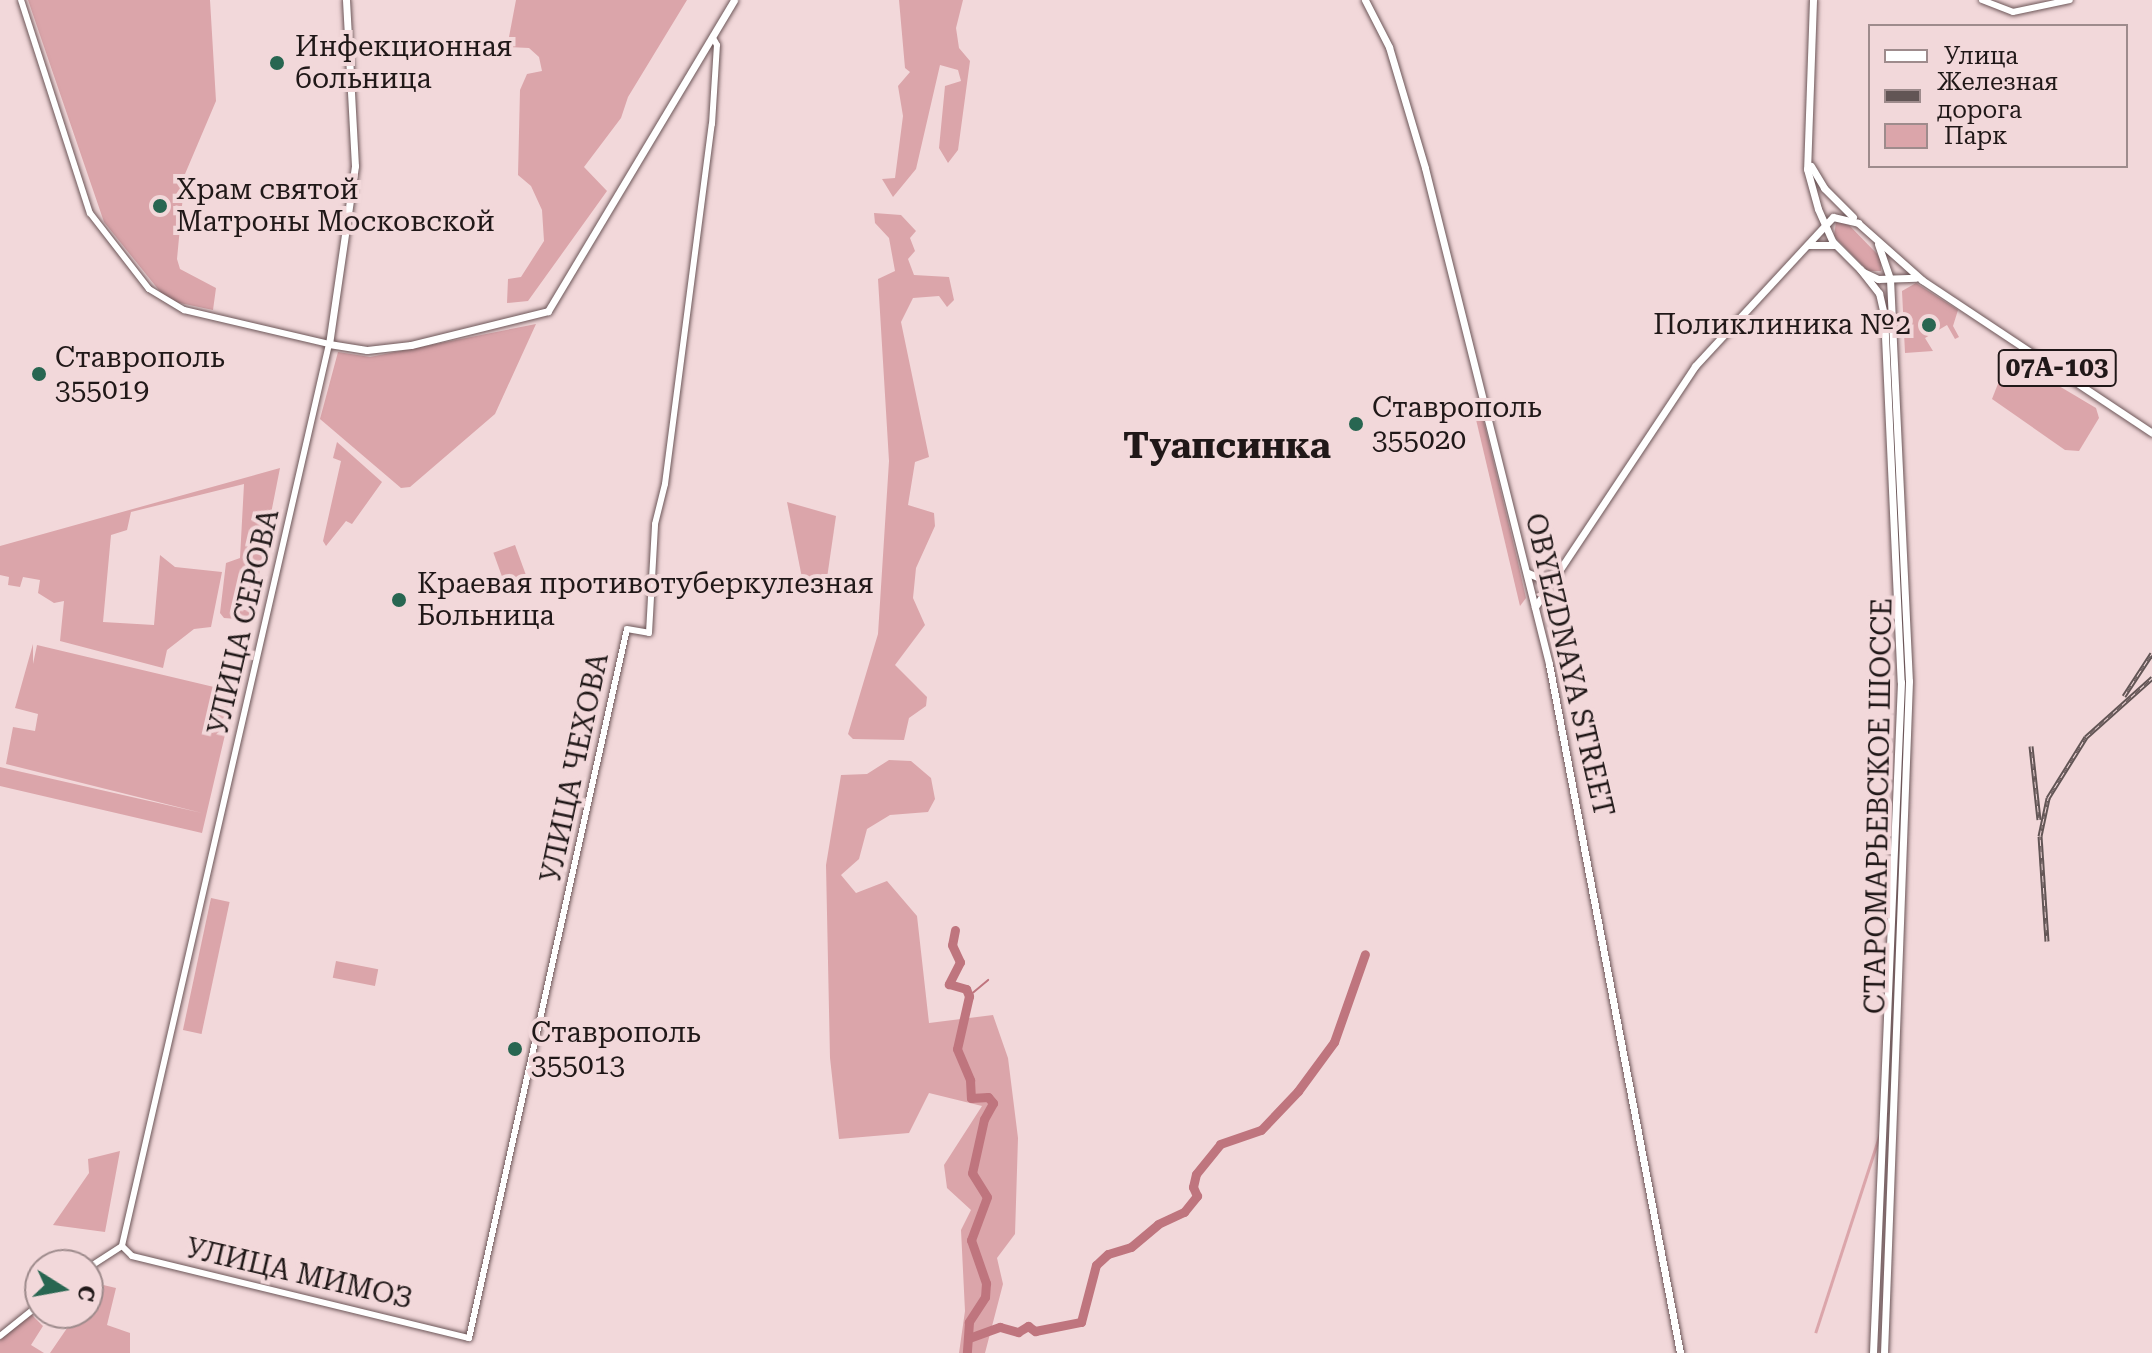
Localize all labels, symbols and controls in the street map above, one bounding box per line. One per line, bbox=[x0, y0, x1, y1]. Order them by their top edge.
legend bbox=[1868, 24, 2128, 168]
place label: Инфекционная больница bbox=[295, 30, 513, 96]
text: Улица bbox=[1944, 42, 2018, 70]
marker: Инфекционная больница bbox=[266, 52, 288, 74]
text: Железная дорога bbox=[1937, 68, 2058, 124]
text: Парк bbox=[1944, 122, 2007, 150]
place label: Храм святой Матроны Московской bbox=[176, 173, 495, 239]
marker: Храм святой Матроны Московской bbox=[151, 197, 169, 215]
place label: Поликлиника №2 bbox=[1653, 308, 1911, 342]
marker: Поликлиника №2 bbox=[1918, 314, 1940, 336]
place label: Ставрополь 355019 bbox=[55, 341, 225, 407]
road number: 07А-103 bbox=[1997, 346, 2117, 390]
marker: Ставрополь 355019 bbox=[30, 365, 48, 383]
place label: Ставрополь 355020 bbox=[1372, 391, 1542, 457]
marker: Ставрополь 355020 bbox=[1347, 415, 1365, 433]
district label: Туапсинка bbox=[1123, 425, 1331, 469]
street label: УЛИЦА СЕРОВА bbox=[202, 506, 286, 738]
street label: OBYEZDNAYA STREET bbox=[1518, 510, 1620, 820]
place label: Краевая противотуберкулезная Больница bbox=[417, 567, 874, 633]
marker: Краевая противотуберкулезная Больница bbox=[388, 589, 410, 611]
street label: СТАРОМАРЬЕВСКОЕ ШОССЕ bbox=[1859, 598, 1899, 1014]
street label: УЛИЦА ЧЕХОВА bbox=[534, 650, 616, 886]
place label: Ставрополь 355013 bbox=[531, 1016, 701, 1082]
marker: Ставрополь 355013 bbox=[506, 1040, 524, 1058]
street label: УЛИЦА МИМОЗ bbox=[183, 1232, 415, 1316]
north arrow bbox=[24, 1249, 104, 1329]
text: С bbox=[72, 1283, 100, 1303]

